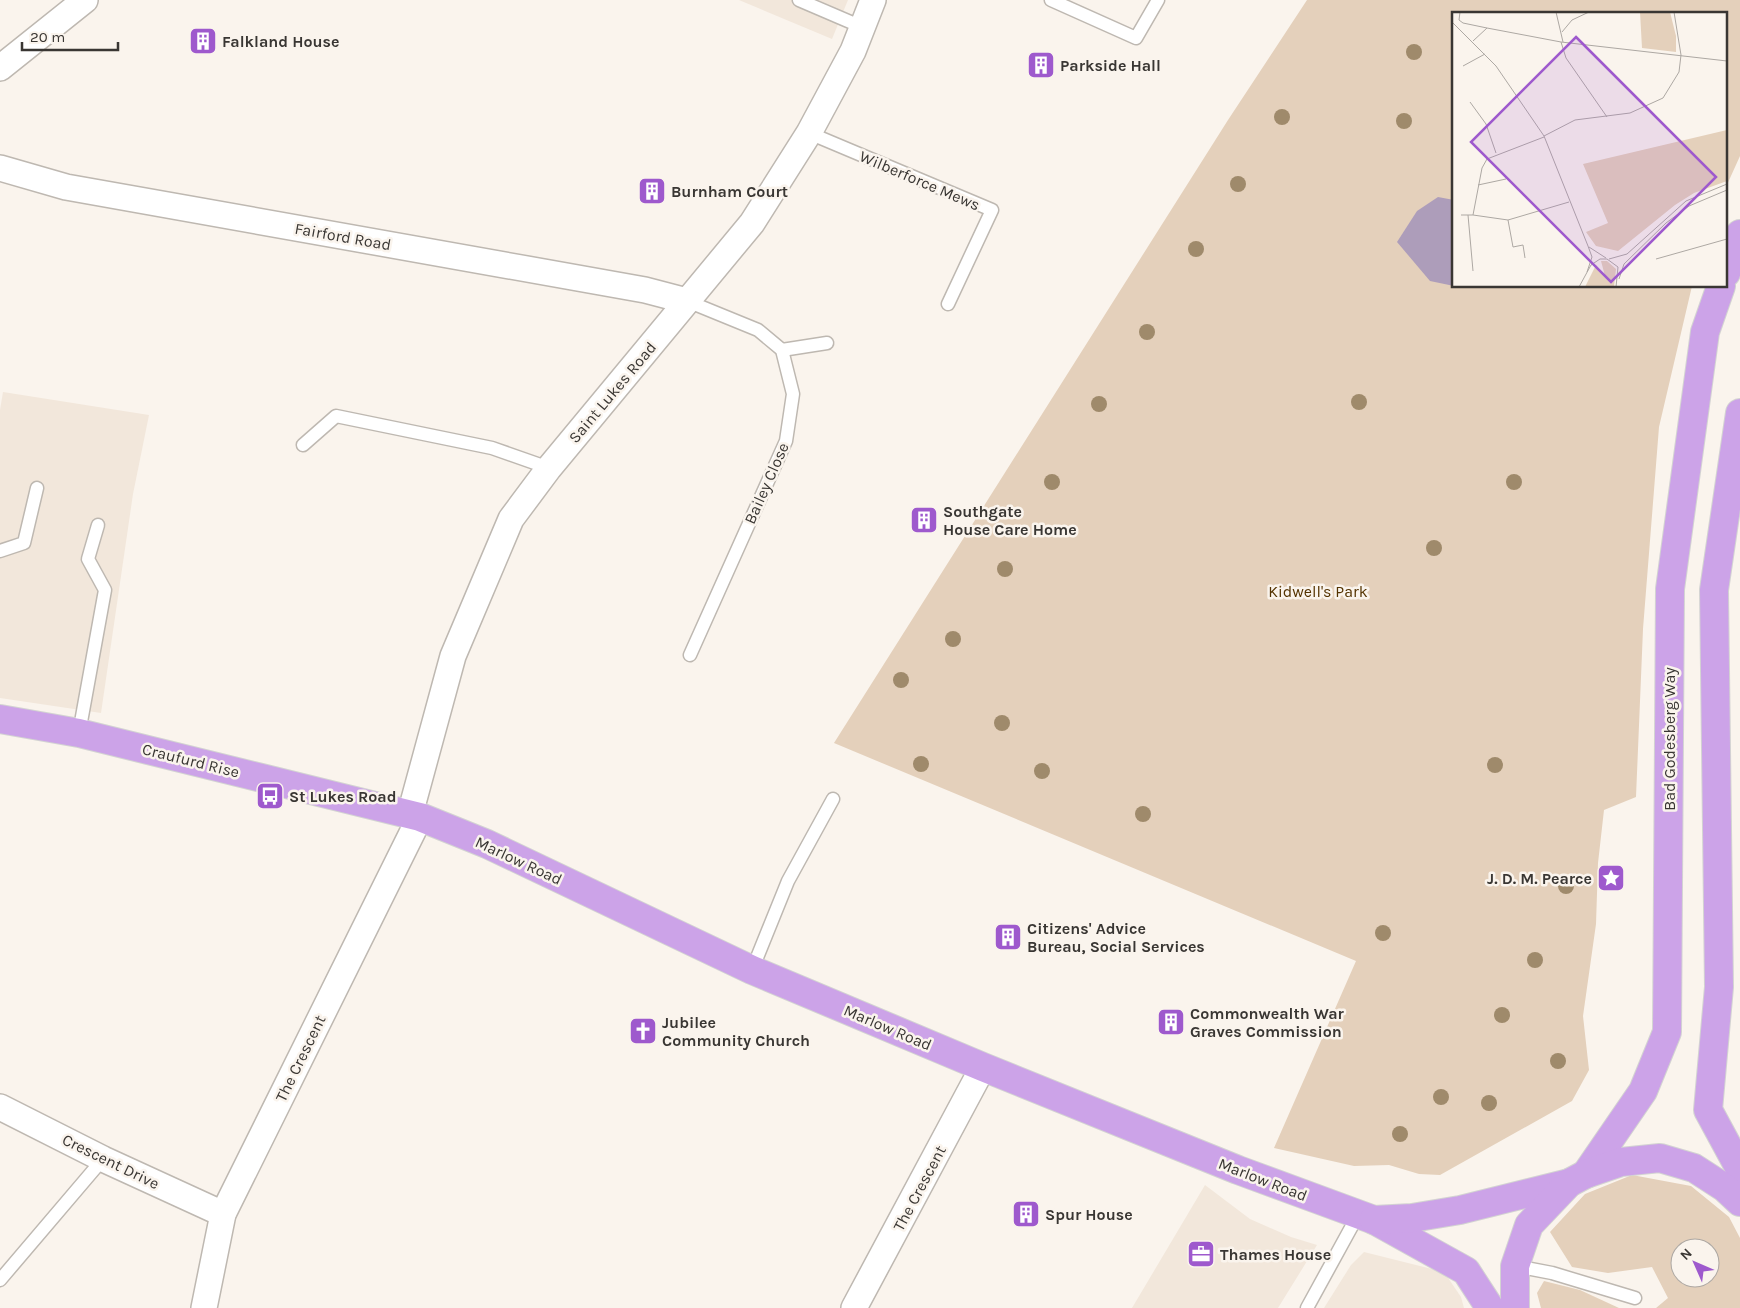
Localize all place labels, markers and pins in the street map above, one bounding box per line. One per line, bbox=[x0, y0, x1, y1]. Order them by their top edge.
building icon: Falkland House bbox=[188, 26, 218, 56]
place label: Falkland House bbox=[222, 32, 339, 51]
building icon: Parkside Hall bbox=[1026, 50, 1056, 80]
place label: Parkside Hall bbox=[1060, 56, 1161, 75]
building icon: Burnham Court bbox=[637, 176, 667, 206]
place label: Burnham Court bbox=[671, 182, 788, 201]
place label: Southgate House Care Home bbox=[943, 502, 1077, 539]
building icon: Southgate House Care Home bbox=[909, 505, 939, 535]
bus stop icon: St Lukes Road bbox=[255, 781, 285, 811]
place label: St Lukes Road bbox=[289, 787, 396, 806]
place icon: J. D. M. Pearce bbox=[1596, 863, 1626, 893]
place label: J. D. M. Pearce bbox=[1487, 869, 1592, 888]
place label: Citizens' Advice Bureau, Social Services bbox=[1027, 919, 1205, 956]
building icon: Citizens' Advice Bureau, Social Services bbox=[993, 922, 1023, 952]
place label: Commonwealth War Graves Commission bbox=[1190, 1004, 1345, 1041]
building icon: Commonwealth War Graves Commission bbox=[1156, 1007, 1186, 1037]
place label: Jubilee Community Church bbox=[662, 1013, 810, 1050]
church icon: Jubilee Community Church bbox=[628, 1016, 658, 1046]
building icon: Spur House bbox=[1011, 1199, 1041, 1229]
place label: Spur House bbox=[1045, 1205, 1133, 1224]
office icon: Thames House bbox=[1186, 1239, 1216, 1269]
place label: Thames House bbox=[1220, 1245, 1331, 1264]

